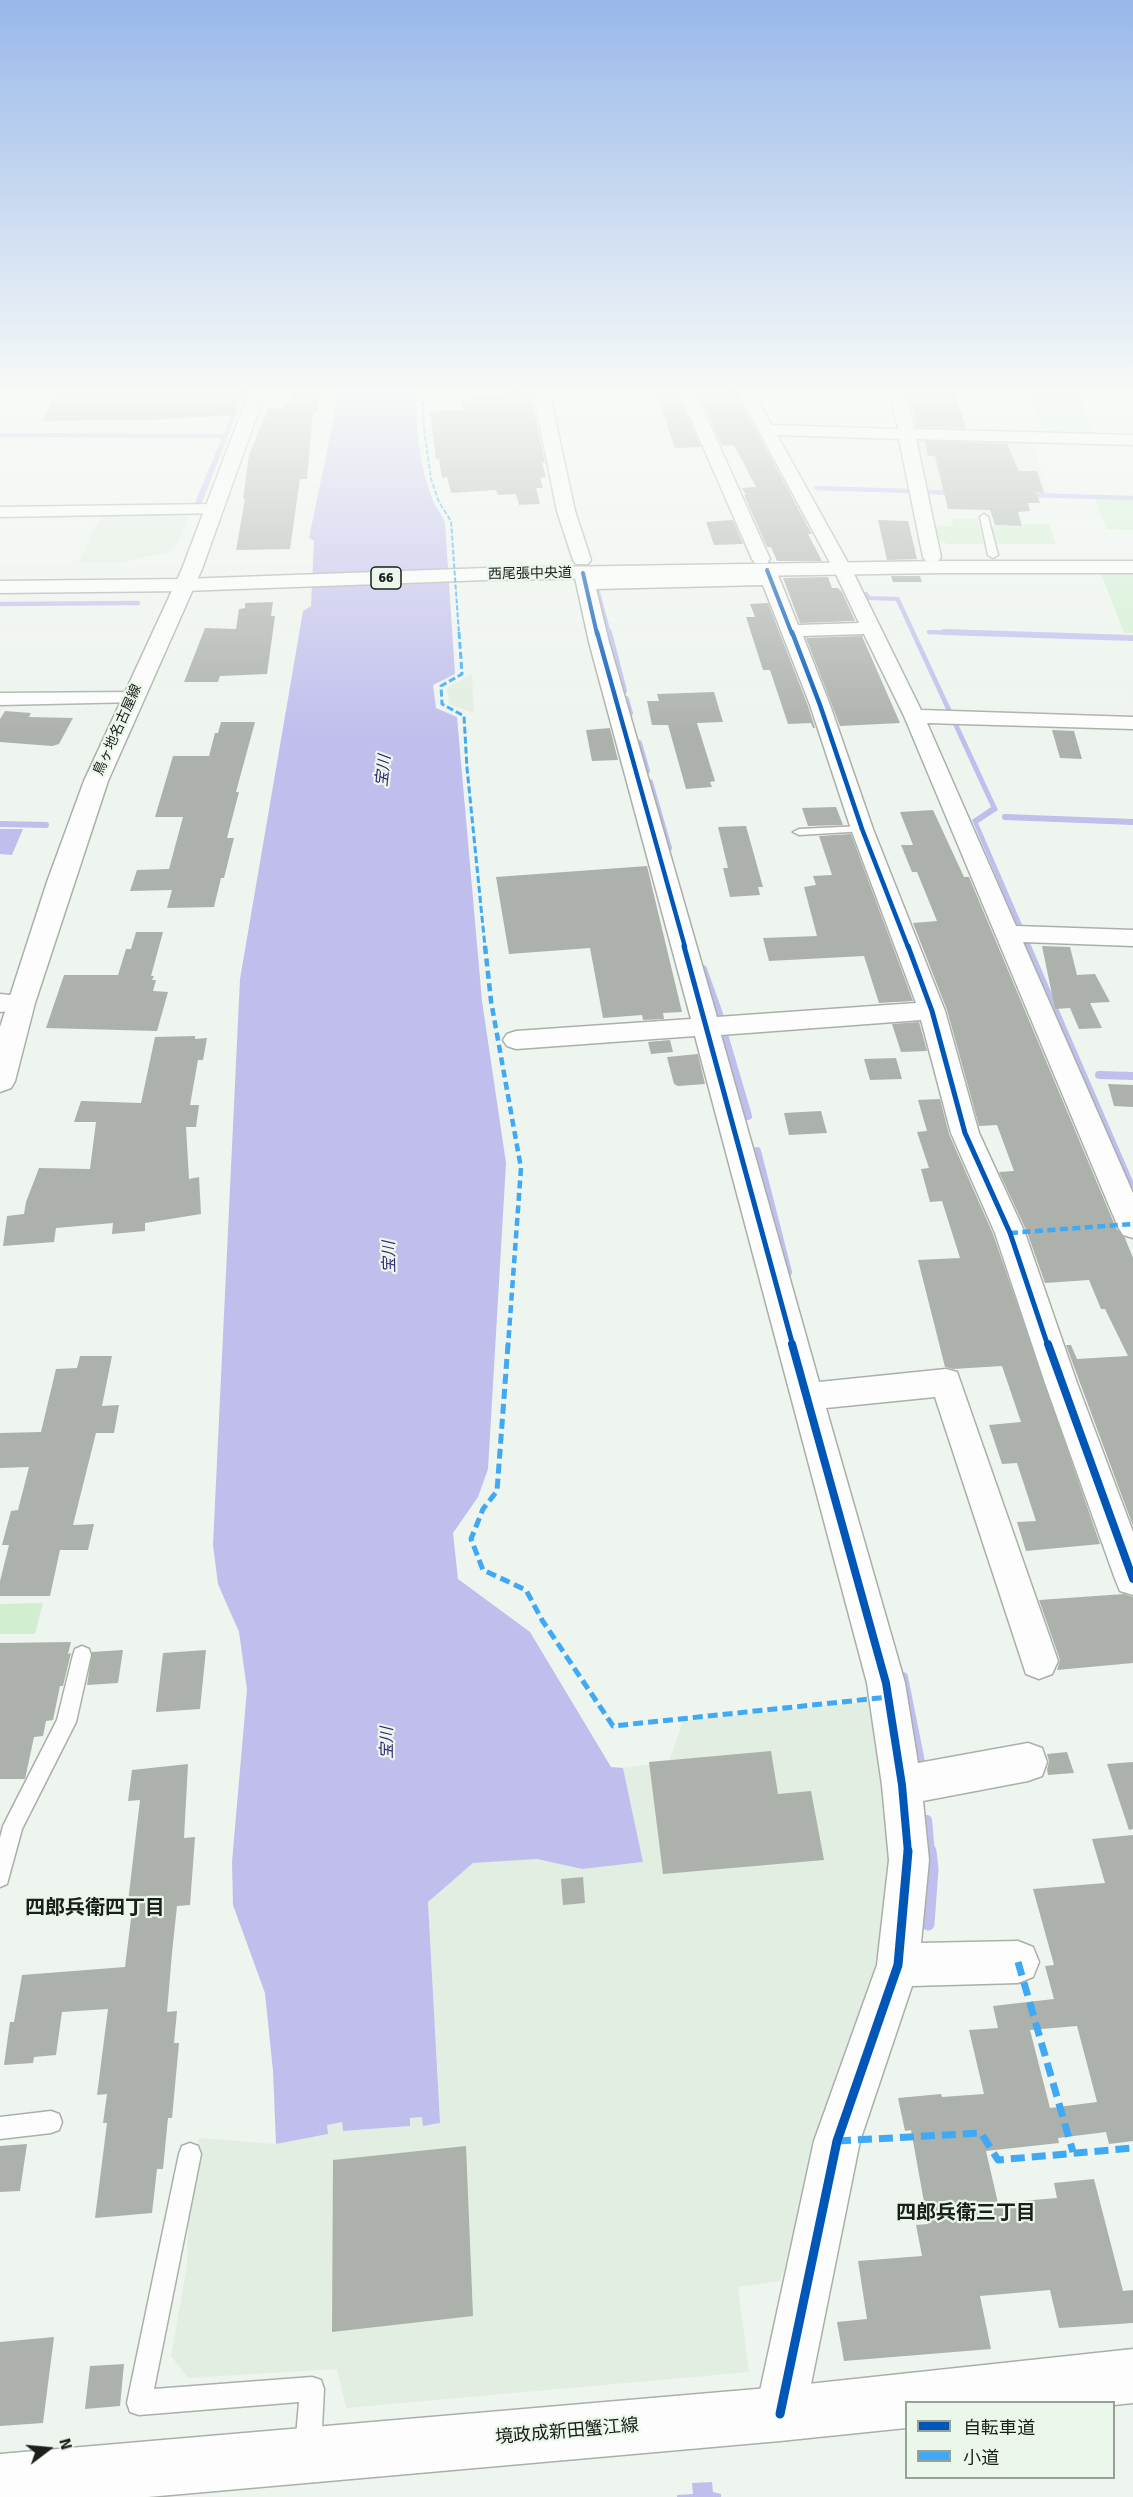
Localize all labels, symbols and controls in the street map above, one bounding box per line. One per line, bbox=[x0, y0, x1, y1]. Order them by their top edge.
street label: 西尾張中央道 bbox=[488, 565, 572, 583]
road number: 66 bbox=[371, 567, 401, 589]
street label: 鳥ヶ地名古屋線 bbox=[90, 682, 146, 778]
water label: 宝川 bbox=[373, 754, 395, 788]
water label: 宝川 bbox=[380, 1241, 400, 1273]
water label: 宝川 bbox=[378, 1727, 398, 1759]
district label: 四郎兵衛四丁目 bbox=[25, 1897, 165, 1921]
district label: 四郎兵衛三丁目 bbox=[896, 2202, 1036, 2226]
legend bbox=[905, 2401, 1115, 2479]
street label: 境政成新田蟹江線 bbox=[494, 2415, 640, 2449]
text: 自転車道 bbox=[963, 2417, 1035, 2439]
north arrow bbox=[18, 2419, 78, 2479]
text: N bbox=[54, 2436, 76, 2452]
text: 小道 bbox=[963, 2447, 999, 2469]

